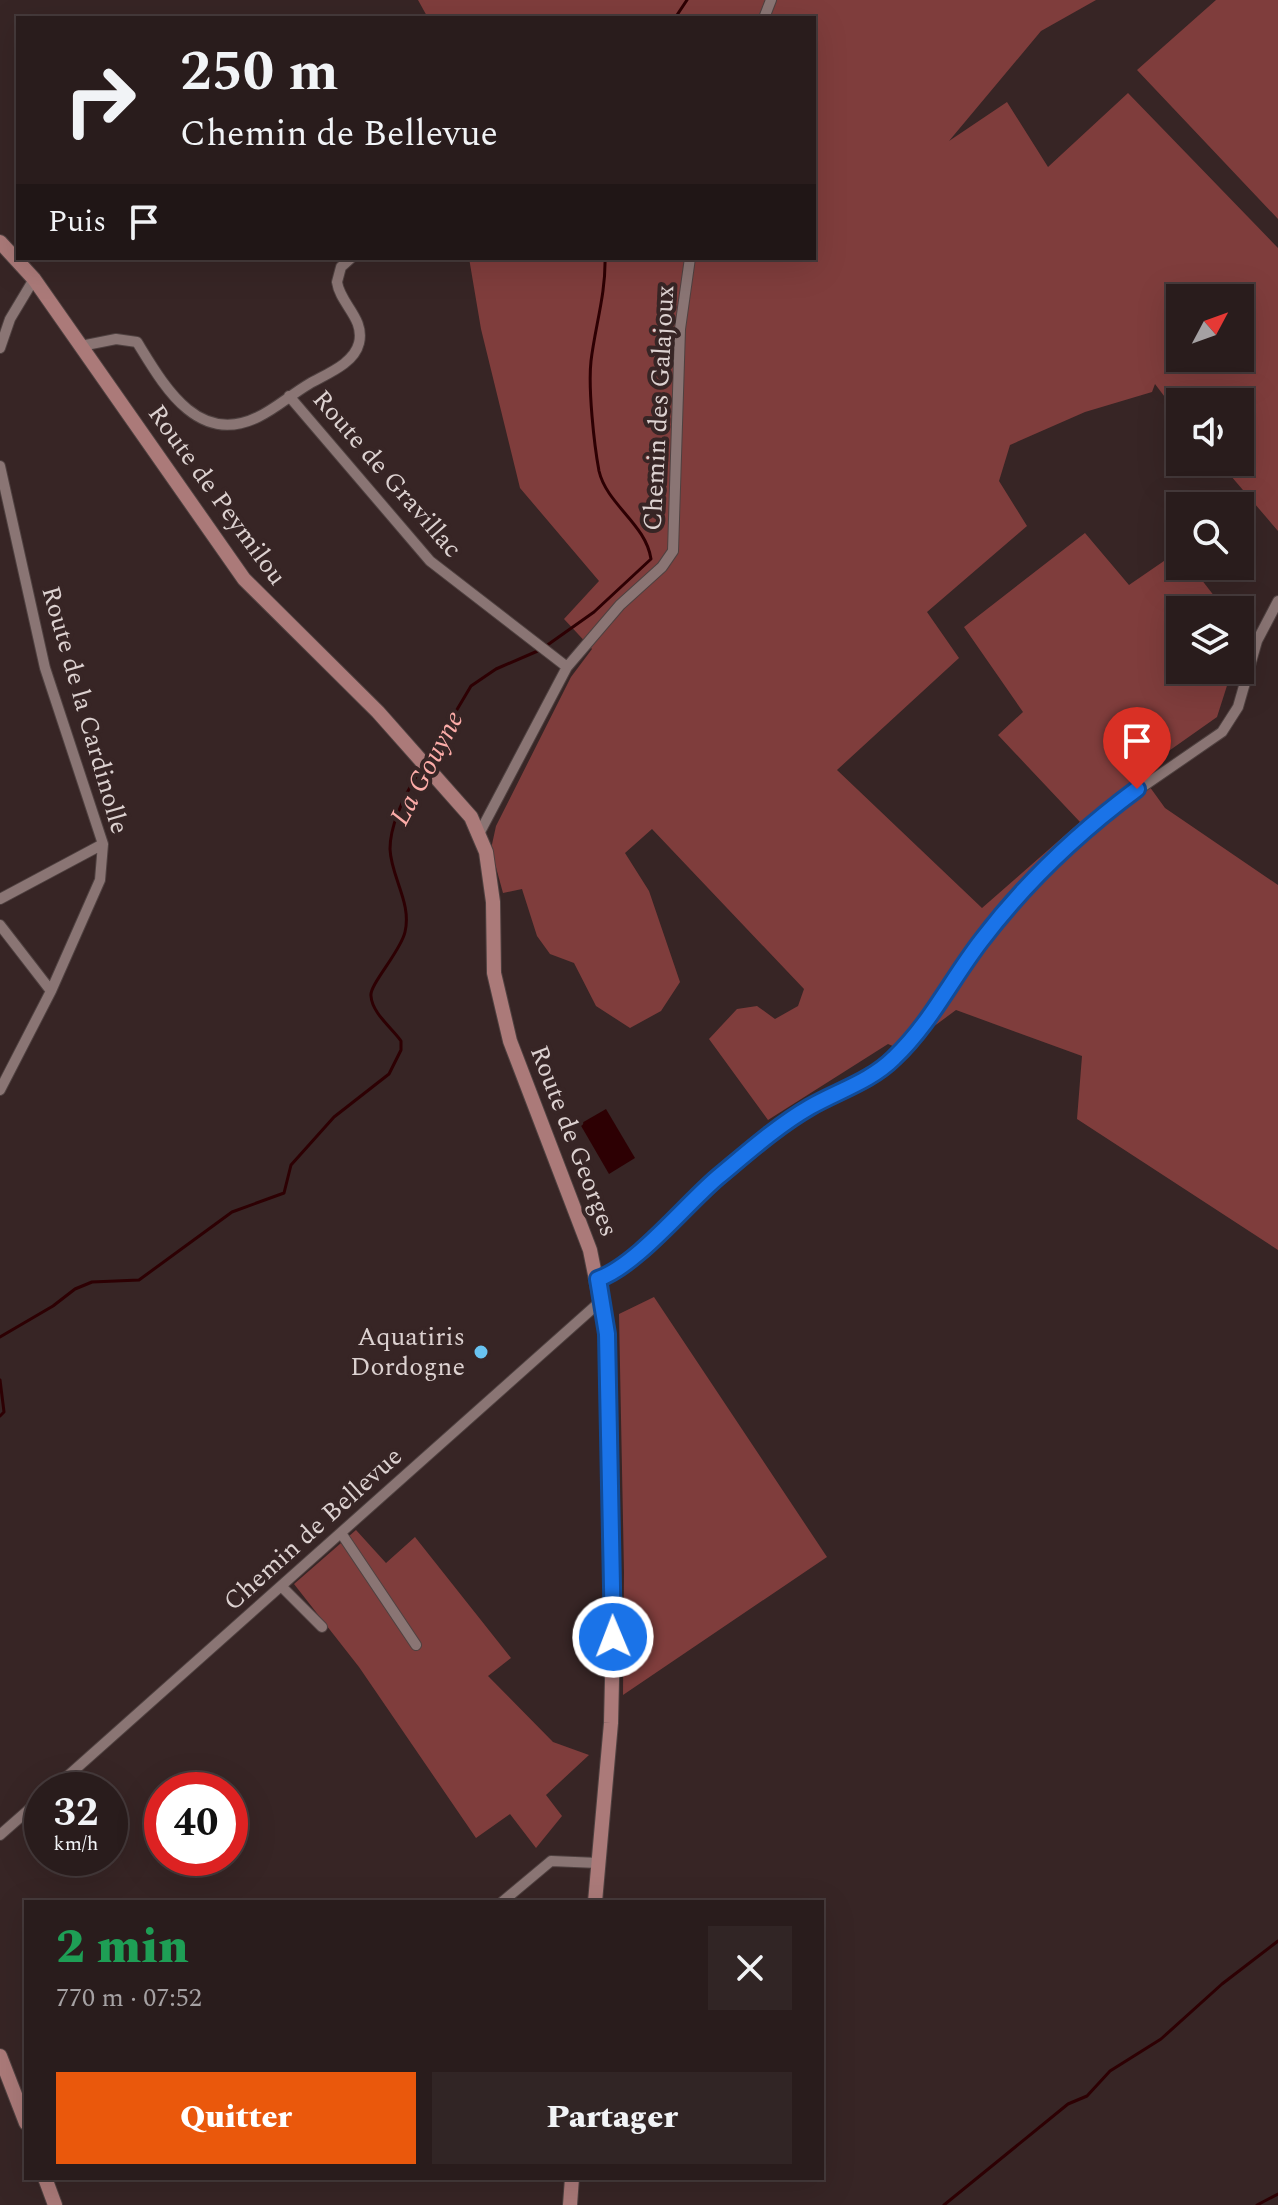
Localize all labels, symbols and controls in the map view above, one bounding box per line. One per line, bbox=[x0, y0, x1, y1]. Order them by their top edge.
text: 250 m bbox=[180, 30, 339, 115]
icon: right bbox=[48, 48, 152, 152]
text: Chemin de Bellevue bbox=[180, 107, 498, 162]
text: Puis bbox=[48, 199, 106, 245]
icon: arrive bbox=[122, 200, 166, 244]
street label: Chemin des Galajoux bbox=[633, 284, 685, 532]
north arrow bbox=[1166, 284, 1254, 372]
map controls bbox=[1166, 284, 1254, 684]
street label: Route de Gravillac bbox=[302, 381, 472, 567]
button: sound bbox=[1166, 388, 1254, 476]
street label: Route de Peymilou bbox=[137, 396, 297, 594]
button: search bbox=[1166, 492, 1254, 580]
street label: Route de la Cardinolle bbox=[30, 581, 140, 839]
button: layers bbox=[1166, 596, 1254, 684]
water label: La Gouyne bbox=[379, 703, 475, 833]
pin bbox=[1103, 707, 1171, 789]
icon: arrive bbox=[1115, 719, 1159, 763]
street label: Route de Georges bbox=[519, 1039, 629, 1243]
place label: Aquatiris Dordogne bbox=[350, 1317, 465, 1387]
marker: Aquatiris Dordogne bbox=[472, 1343, 490, 1361]
street label: Chemin de Bellevue bbox=[214, 1437, 412, 1621]
position arrow bbox=[571, 1595, 655, 1679]
speed limit sign: 40 bbox=[144, 1772, 248, 1876]
text: 32 bbox=[54, 1783, 98, 1844]
text: km/h bbox=[54, 1829, 99, 1859]
text: 2 min bbox=[56, 1911, 189, 1984]
button: close bbox=[708, 1926, 792, 2010]
text: 770 m · 07:52 bbox=[56, 1978, 202, 2018]
button: Quitter bbox=[56, 2072, 416, 2164]
button: Partager bbox=[432, 2072, 792, 2164]

